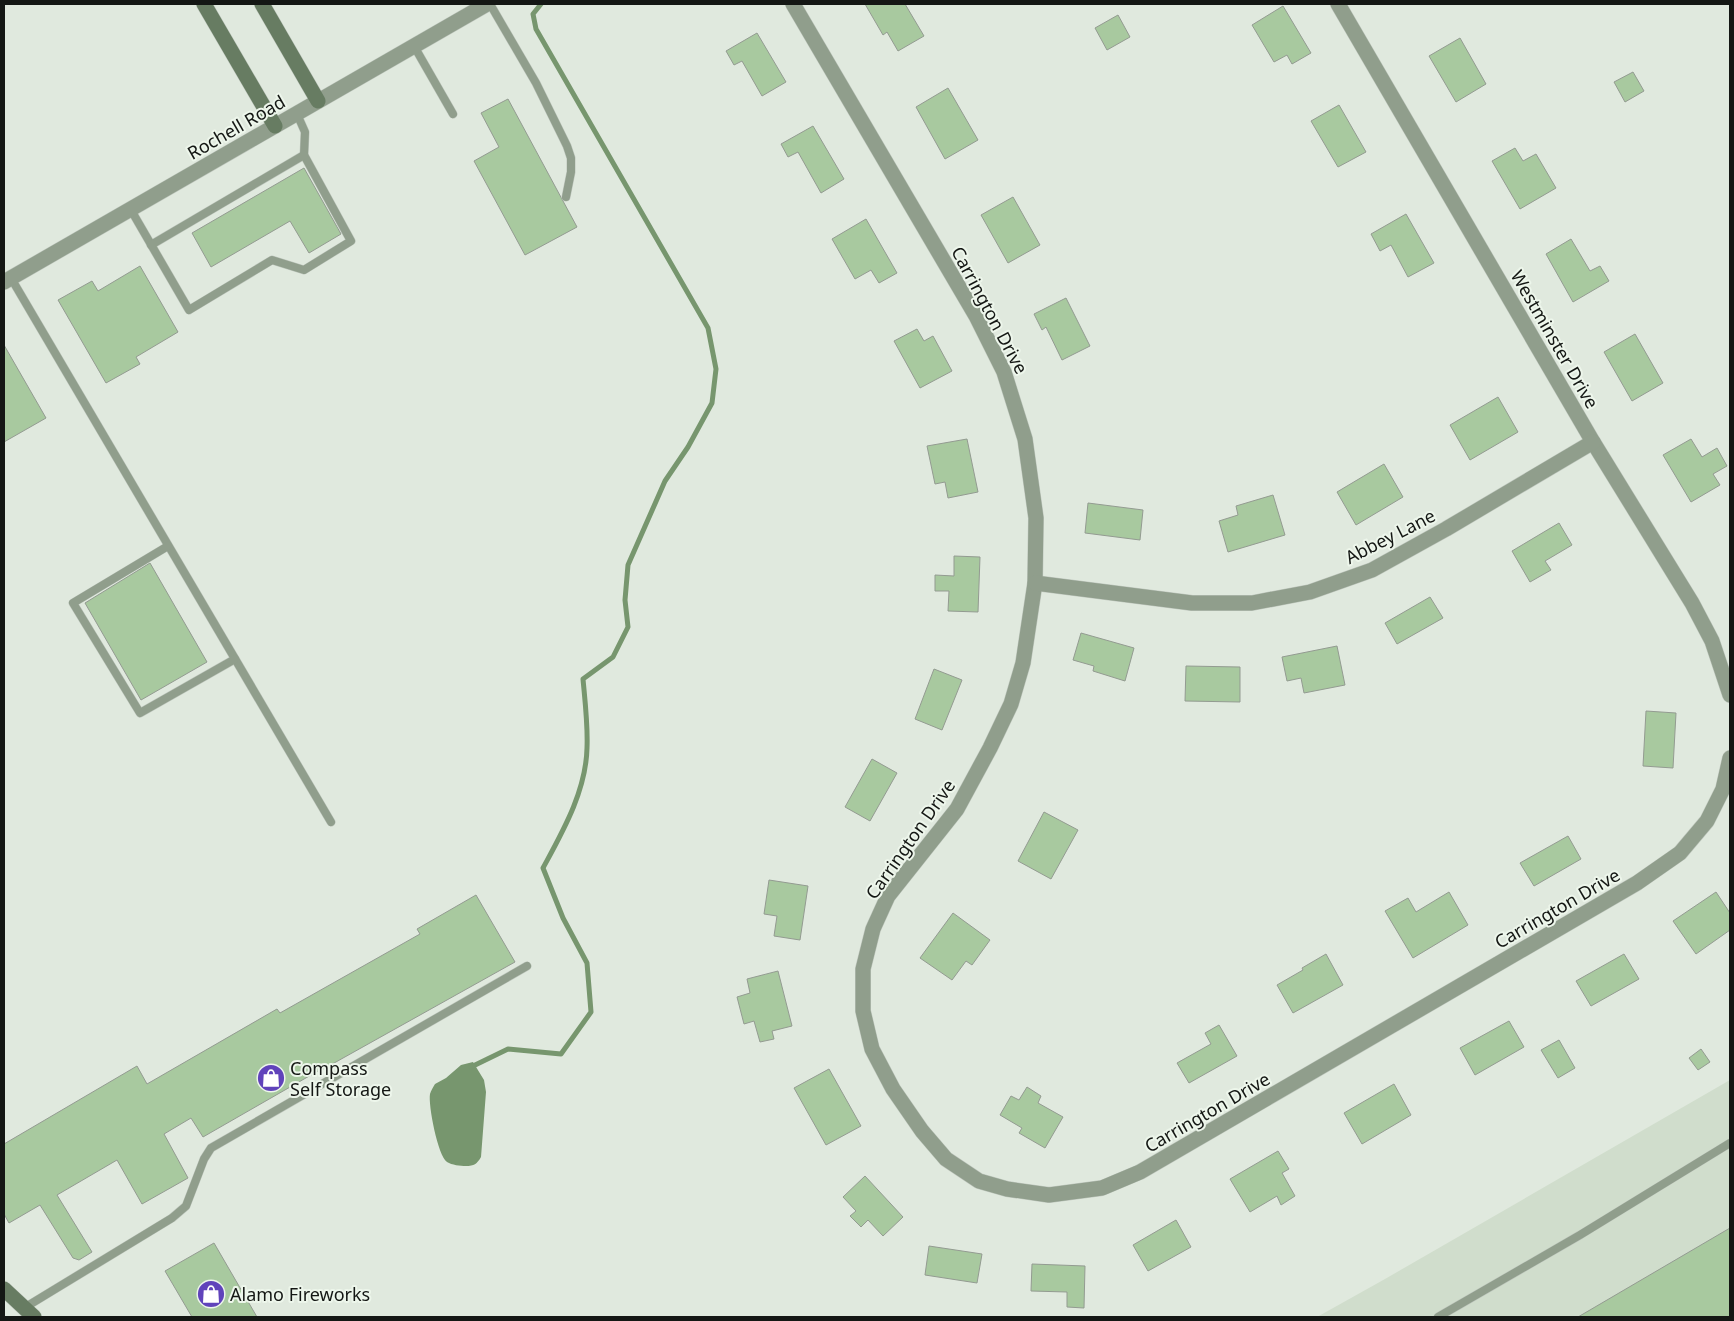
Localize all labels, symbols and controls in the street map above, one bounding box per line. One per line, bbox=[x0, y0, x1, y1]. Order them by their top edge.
street label: Rochell Road bbox=[183, 89, 289, 165]
street label: Carrington Drive bbox=[946, 242, 1034, 378]
street label: Westminster Drive bbox=[1506, 265, 1604, 413]
street label: Abbey Lane bbox=[1341, 503, 1439, 569]
street label: Carrington Drive bbox=[860, 774, 960, 904]
street label: Carrington Drive bbox=[1490, 862, 1624, 954]
place label: Compass Self Storage bbox=[290, 1056, 391, 1101]
shop icon: Compass Self Storage bbox=[256, 1063, 286, 1093]
street label: Carrington Drive bbox=[1140, 1066, 1274, 1158]
shop icon: Alamo Fireworks bbox=[196, 1279, 226, 1309]
place label: Alamo Fireworks bbox=[230, 1282, 370, 1306]

